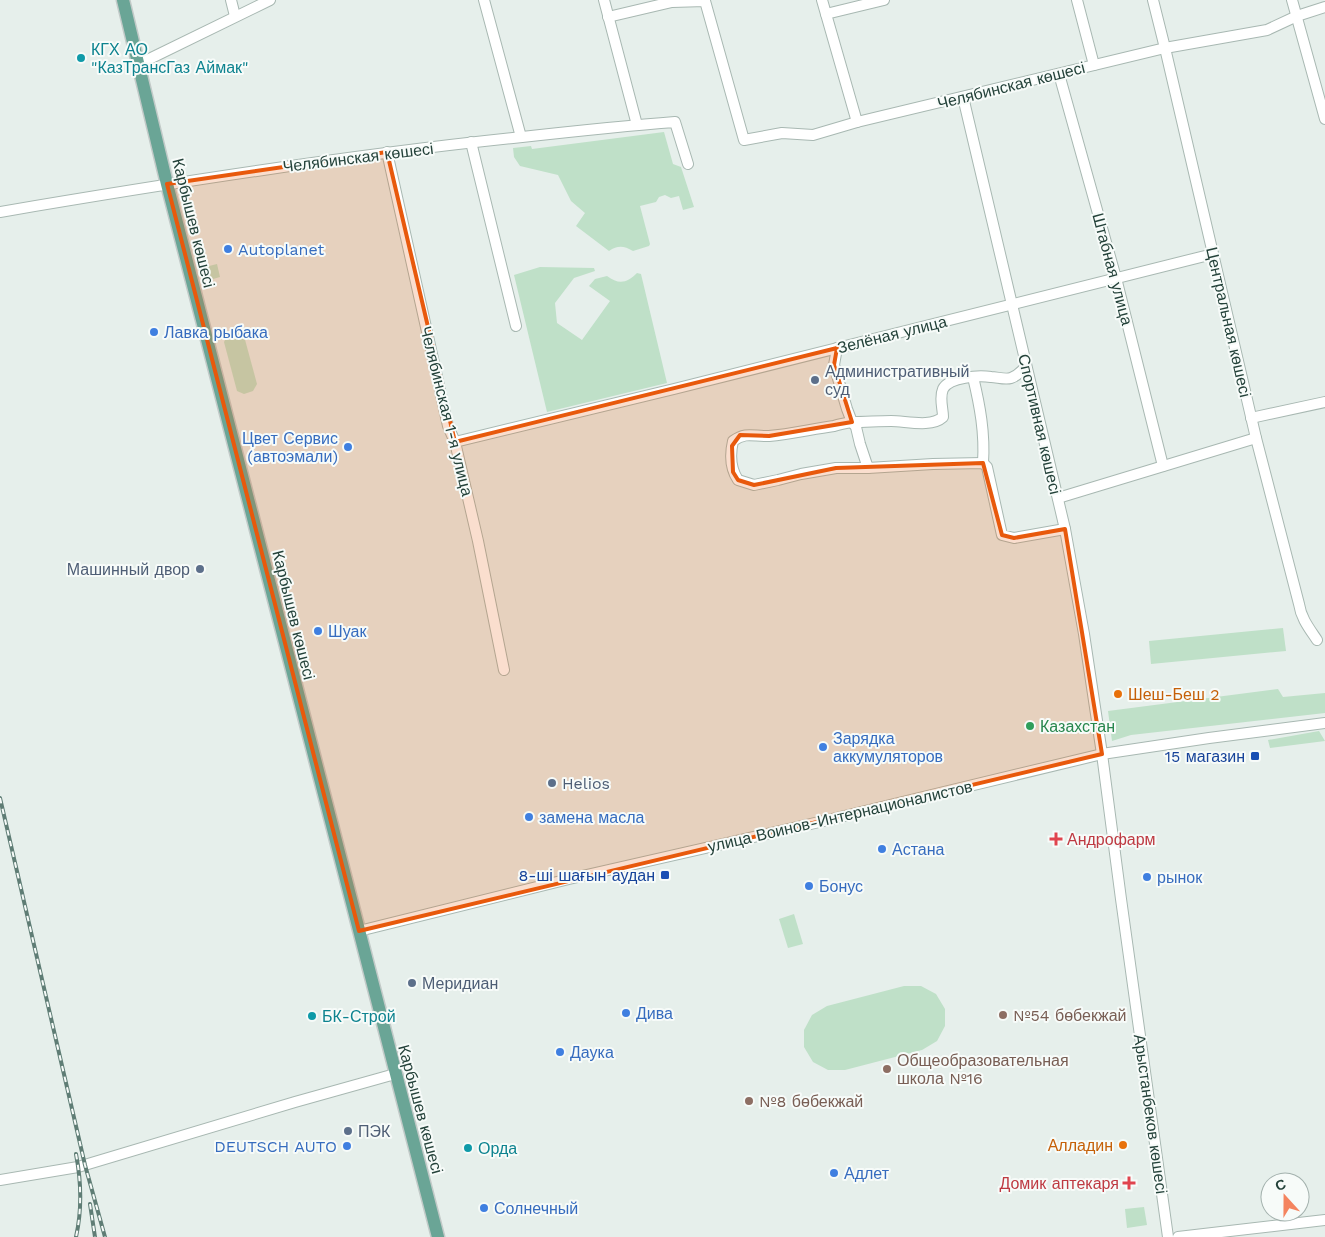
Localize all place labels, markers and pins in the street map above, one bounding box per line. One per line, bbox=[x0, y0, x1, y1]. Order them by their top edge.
place label: КГХ АО "КазТрансГаз Аймак" bbox=[91, 40, 249, 77]
marker: КГХ АО "КазТрансГаз Аймак" bbox=[75, 52, 87, 64]
place label: Autoplanet bbox=[238, 240, 324, 259]
marker: Autoplanet bbox=[222, 243, 234, 255]
place label: Лавка рыбака bbox=[164, 323, 268, 342]
marker: Лавка рыбака bbox=[148, 326, 160, 338]
place label: Административный суд bbox=[825, 362, 970, 399]
marker: Административный суд bbox=[809, 374, 821, 386]
place label: Цвет Сервис (автоэмали) bbox=[242, 429, 338, 466]
marker: Цвет Сервис (автоэмали) bbox=[342, 441, 354, 453]
place label: Машинный двор bbox=[67, 560, 190, 579]
marker: Машинный двор bbox=[194, 563, 206, 575]
place label: Шуак bbox=[328, 622, 367, 641]
marker: Шуак bbox=[312, 625, 324, 637]
place label: Шеш-Беш 2 bbox=[1128, 685, 1220, 704]
marker: Шеш-Беш 2 bbox=[1112, 688, 1124, 700]
place label: Казахстан bbox=[1040, 717, 1115, 736]
marker: Казахстан bbox=[1024, 720, 1036, 732]
place label: Зарядка аккумуляторов bbox=[833, 729, 943, 766]
marker: Зарядка аккумуляторов bbox=[817, 741, 829, 753]
place label: 15 магазин bbox=[1165, 747, 1245, 766]
marker: 15 магазин bbox=[1249, 750, 1261, 762]
place label: Helios bbox=[562, 774, 610, 793]
marker: Helios bbox=[546, 777, 558, 789]
place label: замена масла bbox=[539, 808, 645, 827]
marker: замена масла bbox=[523, 811, 535, 823]
place label: Андрофарм bbox=[1067, 830, 1156, 849]
marker: Андрофарм bbox=[1049, 832, 1063, 846]
place label: Астана bbox=[892, 840, 945, 859]
marker: Астана bbox=[876, 843, 888, 855]
place label: 8-ші шағын аудан bbox=[519, 866, 655, 885]
place label: рынок bbox=[1157, 868, 1203, 887]
marker: 8-ші шағын аудан bbox=[659, 869, 671, 881]
marker: рынок bbox=[1141, 871, 1153, 883]
place label: Бонус bbox=[819, 877, 863, 896]
marker: Бонус bbox=[803, 880, 815, 892]
place label: Меридиан bbox=[422, 974, 498, 993]
marker: Меридиан bbox=[406, 977, 418, 989]
place label: Дива bbox=[636, 1004, 673, 1023]
place label: №54 бөбекжай bbox=[1013, 1006, 1127, 1025]
place label: БК-Строй bbox=[322, 1007, 396, 1026]
marker: Дива bbox=[620, 1007, 632, 1019]
marker: №54 бөбекжай bbox=[997, 1009, 1009, 1021]
marker: БК-Строй bbox=[306, 1010, 318, 1022]
place label: Даука bbox=[570, 1043, 614, 1062]
marker: Даука bbox=[554, 1046, 566, 1058]
place label: Общеобразовательная школа №16 bbox=[897, 1051, 1069, 1088]
marker: Общеобразовательная школа №16 bbox=[881, 1063, 893, 1075]
place label: №8 бөбекжай bbox=[759, 1092, 863, 1111]
marker: №8 бөбекжай bbox=[743, 1095, 755, 1107]
place label: ПЭК bbox=[358, 1122, 391, 1141]
marker: ПЭК bbox=[342, 1125, 354, 1137]
place label: Алладин bbox=[1048, 1136, 1113, 1155]
place label: DEUTSCH AUTO bbox=[214, 1137, 337, 1156]
place label: Орда bbox=[478, 1139, 517, 1158]
marker: Алладин bbox=[1117, 1139, 1129, 1151]
marker: DEUTSCH AUTO bbox=[341, 1140, 353, 1152]
marker: Орда bbox=[462, 1142, 474, 1154]
place label: Адлет bbox=[844, 1164, 890, 1183]
marker: Адлет bbox=[828, 1167, 840, 1179]
place label: Домик аптекаря bbox=[999, 1174, 1119, 1193]
marker: Домик аптекаря bbox=[1123, 1177, 1135, 1189]
place label: Солнечный bbox=[494, 1199, 578, 1218]
marker: Солнечный bbox=[478, 1202, 490, 1214]

